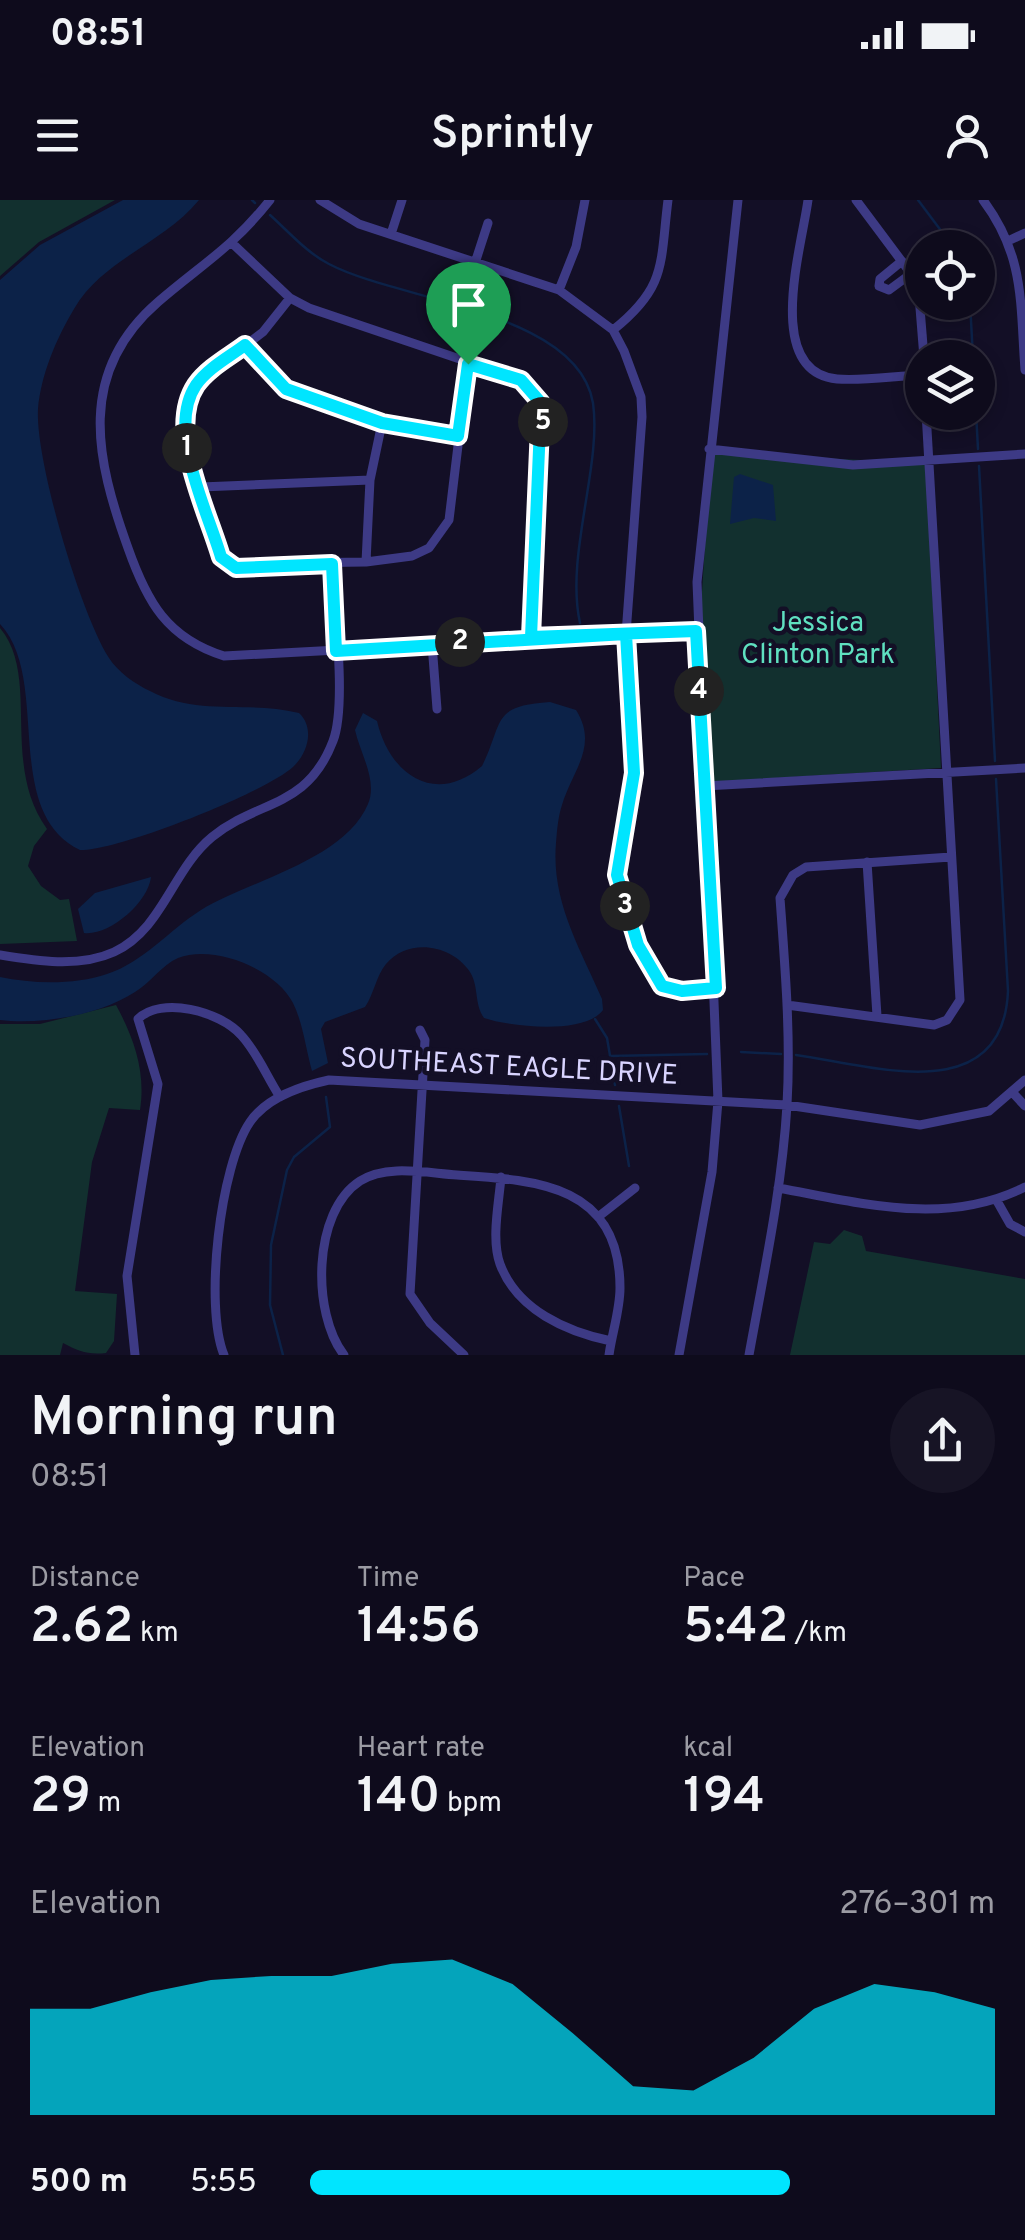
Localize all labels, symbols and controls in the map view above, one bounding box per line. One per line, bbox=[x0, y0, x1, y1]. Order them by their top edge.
text: 08:51 bbox=[50, 11, 147, 60]
text: Sprintly bbox=[431, 107, 594, 164]
icon: menu bbox=[30, 108, 85, 163]
icon: person bbox=[940, 108, 995, 163]
map controls bbox=[905, 230, 995, 430]
button: locate bbox=[905, 230, 995, 320]
pin bbox=[426, 262, 511, 365]
icon: arrive bbox=[441, 277, 496, 332]
button: layers bbox=[905, 340, 995, 430]
pin: 5 bbox=[518, 397, 568, 447]
text: 5 bbox=[534, 404, 552, 440]
pin: 1 bbox=[162, 423, 212, 473]
text: 1 bbox=[181, 430, 193, 466]
park label: Jessica Clinton Park bbox=[741, 606, 895, 674]
pin: 2 bbox=[435, 617, 485, 667]
text: 2 bbox=[451, 624, 469, 660]
pin: 4 bbox=[674, 666, 724, 716]
text: 4 bbox=[690, 673, 708, 709]
pin: 3 bbox=[600, 881, 650, 931]
text: 3 bbox=[617, 888, 633, 924]
street label: SOUTHEAST EAGLE DRIVE bbox=[339, 1041, 679, 1095]
text: Morning run bbox=[30, 1385, 338, 1455]
button: share bbox=[890, 1388, 995, 1493]
text: 08:51 bbox=[30, 1458, 109, 1498]
text: Distance bbox=[30, 1561, 140, 1597]
text: Time bbox=[357, 1561, 419, 1597]
text: Pace bbox=[683, 1561, 745, 1597]
text: 2.62 bbox=[30, 1597, 133, 1660]
text: 14:56 bbox=[357, 1597, 481, 1660]
text: 5:42 bbox=[683, 1597, 788, 1660]
text: km bbox=[133, 1616, 179, 1652]
text: /km bbox=[788, 1616, 847, 1652]
text: Elevation bbox=[30, 1731, 145, 1767]
text: Heart rate bbox=[357, 1731, 485, 1767]
text: kcal bbox=[683, 1731, 733, 1767]
text: 29 bbox=[30, 1767, 91, 1830]
text: 140 bbox=[357, 1767, 440, 1830]
text: 194 bbox=[683, 1767, 765, 1830]
text: m bbox=[91, 1786, 121, 1822]
text: bpm bbox=[440, 1786, 502, 1822]
text: Elevation bbox=[30, 1885, 162, 1925]
text: 276–301 m bbox=[839, 1885, 995, 1925]
text: 500 m bbox=[30, 2163, 128, 2203]
text: 5:55 bbox=[190, 2163, 257, 2203]

